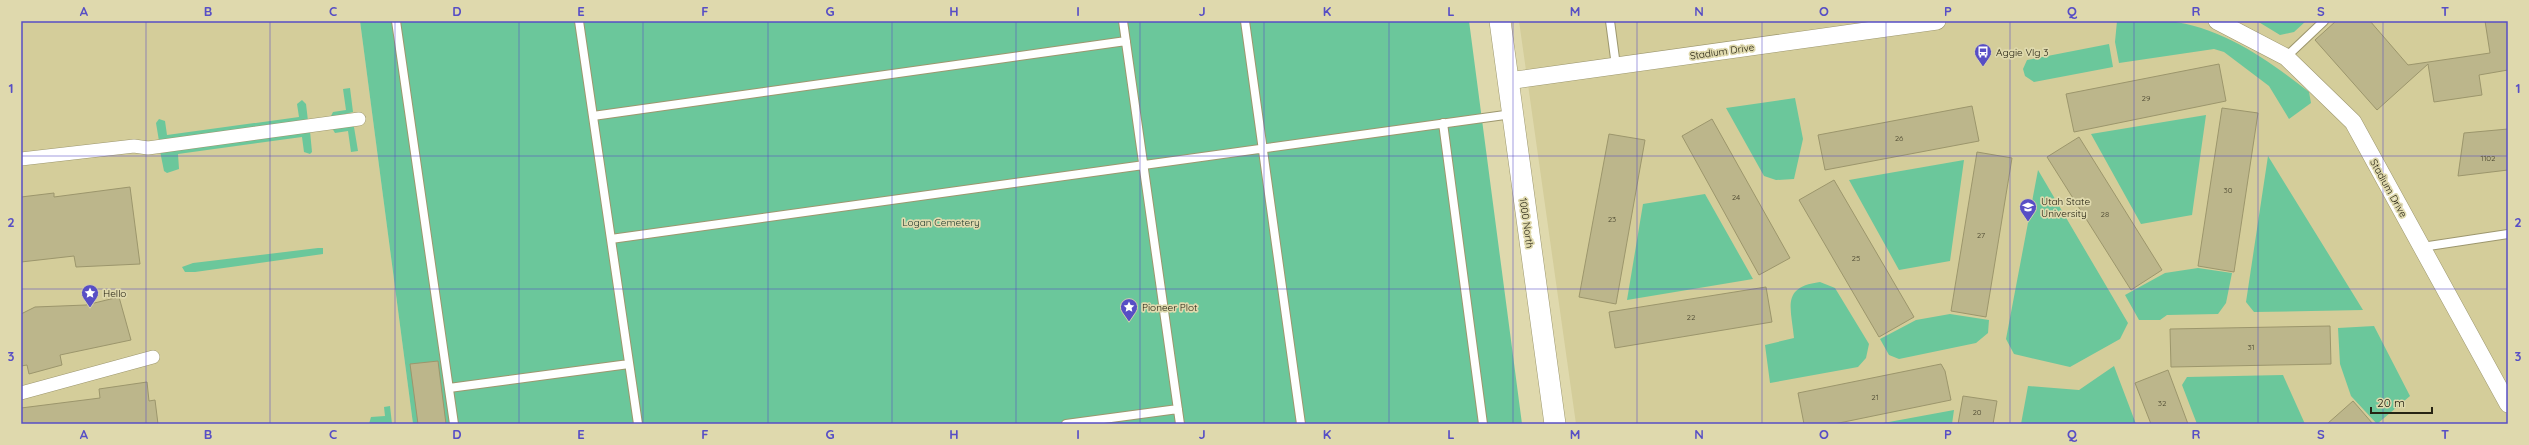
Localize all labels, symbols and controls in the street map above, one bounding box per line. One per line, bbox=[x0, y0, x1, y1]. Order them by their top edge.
text: A bbox=[80, 3, 89, 19]
text: B bbox=[204, 3, 212, 19]
text: C bbox=[329, 3, 337, 19]
text: D bbox=[452, 3, 462, 19]
text: E bbox=[577, 3, 585, 19]
text: F bbox=[701, 3, 709, 19]
text: G bbox=[825, 3, 835, 19]
text: H bbox=[949, 3, 959, 19]
text: I bbox=[1076, 3, 1080, 19]
text: J bbox=[1198, 3, 1206, 19]
text: K bbox=[1323, 3, 1332, 19]
text: L bbox=[1447, 3, 1455, 19]
text: M bbox=[1570, 3, 1580, 19]
text: N bbox=[1694, 3, 1704, 19]
text: O bbox=[1819, 3, 1829, 19]
text: P bbox=[1944, 3, 1952, 19]
text: Q bbox=[2067, 3, 2078, 19]
text: R bbox=[2192, 3, 2201, 19]
text: S bbox=[2317, 3, 2325, 19]
text: T bbox=[2441, 3, 2449, 19]
street label: Stadium Drive bbox=[1689, 40, 1755, 62]
bus stop icon: Aggie Vlg 3 bbox=[1973, 42, 1993, 67]
place label: Aggie Vlg 3 bbox=[1996, 46, 2049, 59]
text: 1 bbox=[8, 80, 14, 96]
text: 1 bbox=[2515, 80, 2521, 96]
house number: 29 bbox=[2142, 93, 2151, 103]
house number: 26 bbox=[1895, 133, 1904, 143]
house number: 1102 bbox=[2480, 153, 2496, 163]
street label: Stadium Drive bbox=[2367, 157, 2410, 220]
house number: 30 bbox=[2224, 185, 2233, 195]
house number: 24 bbox=[1732, 192, 1740, 202]
place label: Utah State University bbox=[2041, 195, 2090, 220]
street label: 1000 North bbox=[1517, 197, 1536, 249]
school or university icon: Utah State University bbox=[2018, 197, 2038, 222]
house number: 28 bbox=[2101, 209, 2109, 219]
text: 2 bbox=[7, 214, 15, 230]
house number: 23 bbox=[1608, 214, 1616, 224]
text: 2 bbox=[2514, 214, 2522, 230]
park label: Logan Cemetery bbox=[902, 216, 980, 229]
house number: 27 bbox=[1977, 230, 1985, 240]
house number: 25 bbox=[1852, 253, 1860, 263]
place icon: Hello bbox=[80, 283, 100, 308]
place label: Hello bbox=[103, 287, 126, 300]
place icon: Pioneer Plot bbox=[1119, 297, 1139, 322]
place label: Pioneer Plot bbox=[1142, 301, 1198, 314]
house number: 22 bbox=[1687, 312, 1696, 322]
house number: 31 bbox=[2247, 342, 2255, 352]
text: 3 bbox=[8, 348, 15, 364]
text: 3 bbox=[2515, 348, 2522, 364]
scale bar bbox=[2371, 389, 2432, 415]
house number: 21 bbox=[1871, 392, 1879, 402]
text: 20 m bbox=[2377, 395, 2405, 410]
house number: 32 bbox=[2158, 398, 2167, 408]
house number: 20 bbox=[1972, 407, 1982, 417]
text: A bbox=[80, 426, 89, 442]
text: B bbox=[204, 426, 212, 442]
text: C bbox=[329, 426, 337, 442]
text: D bbox=[452, 426, 462, 442]
text: E bbox=[577, 426, 585, 442]
text: F bbox=[701, 426, 709, 442]
text: G bbox=[825, 426, 835, 442]
text: H bbox=[949, 426, 959, 442]
text: I bbox=[1076, 426, 1080, 442]
text: J bbox=[1198, 426, 1206, 442]
text: K bbox=[1323, 426, 1332, 442]
text: L bbox=[1447, 426, 1455, 442]
text: M bbox=[1570, 426, 1580, 442]
text: N bbox=[1694, 426, 1704, 442]
text: O bbox=[1819, 426, 1829, 442]
text: P bbox=[1944, 426, 1952, 442]
text: Q bbox=[2067, 426, 2078, 442]
text: R bbox=[2192, 426, 2201, 442]
text: S bbox=[2317, 426, 2325, 442]
text: T bbox=[2441, 426, 2449, 442]

